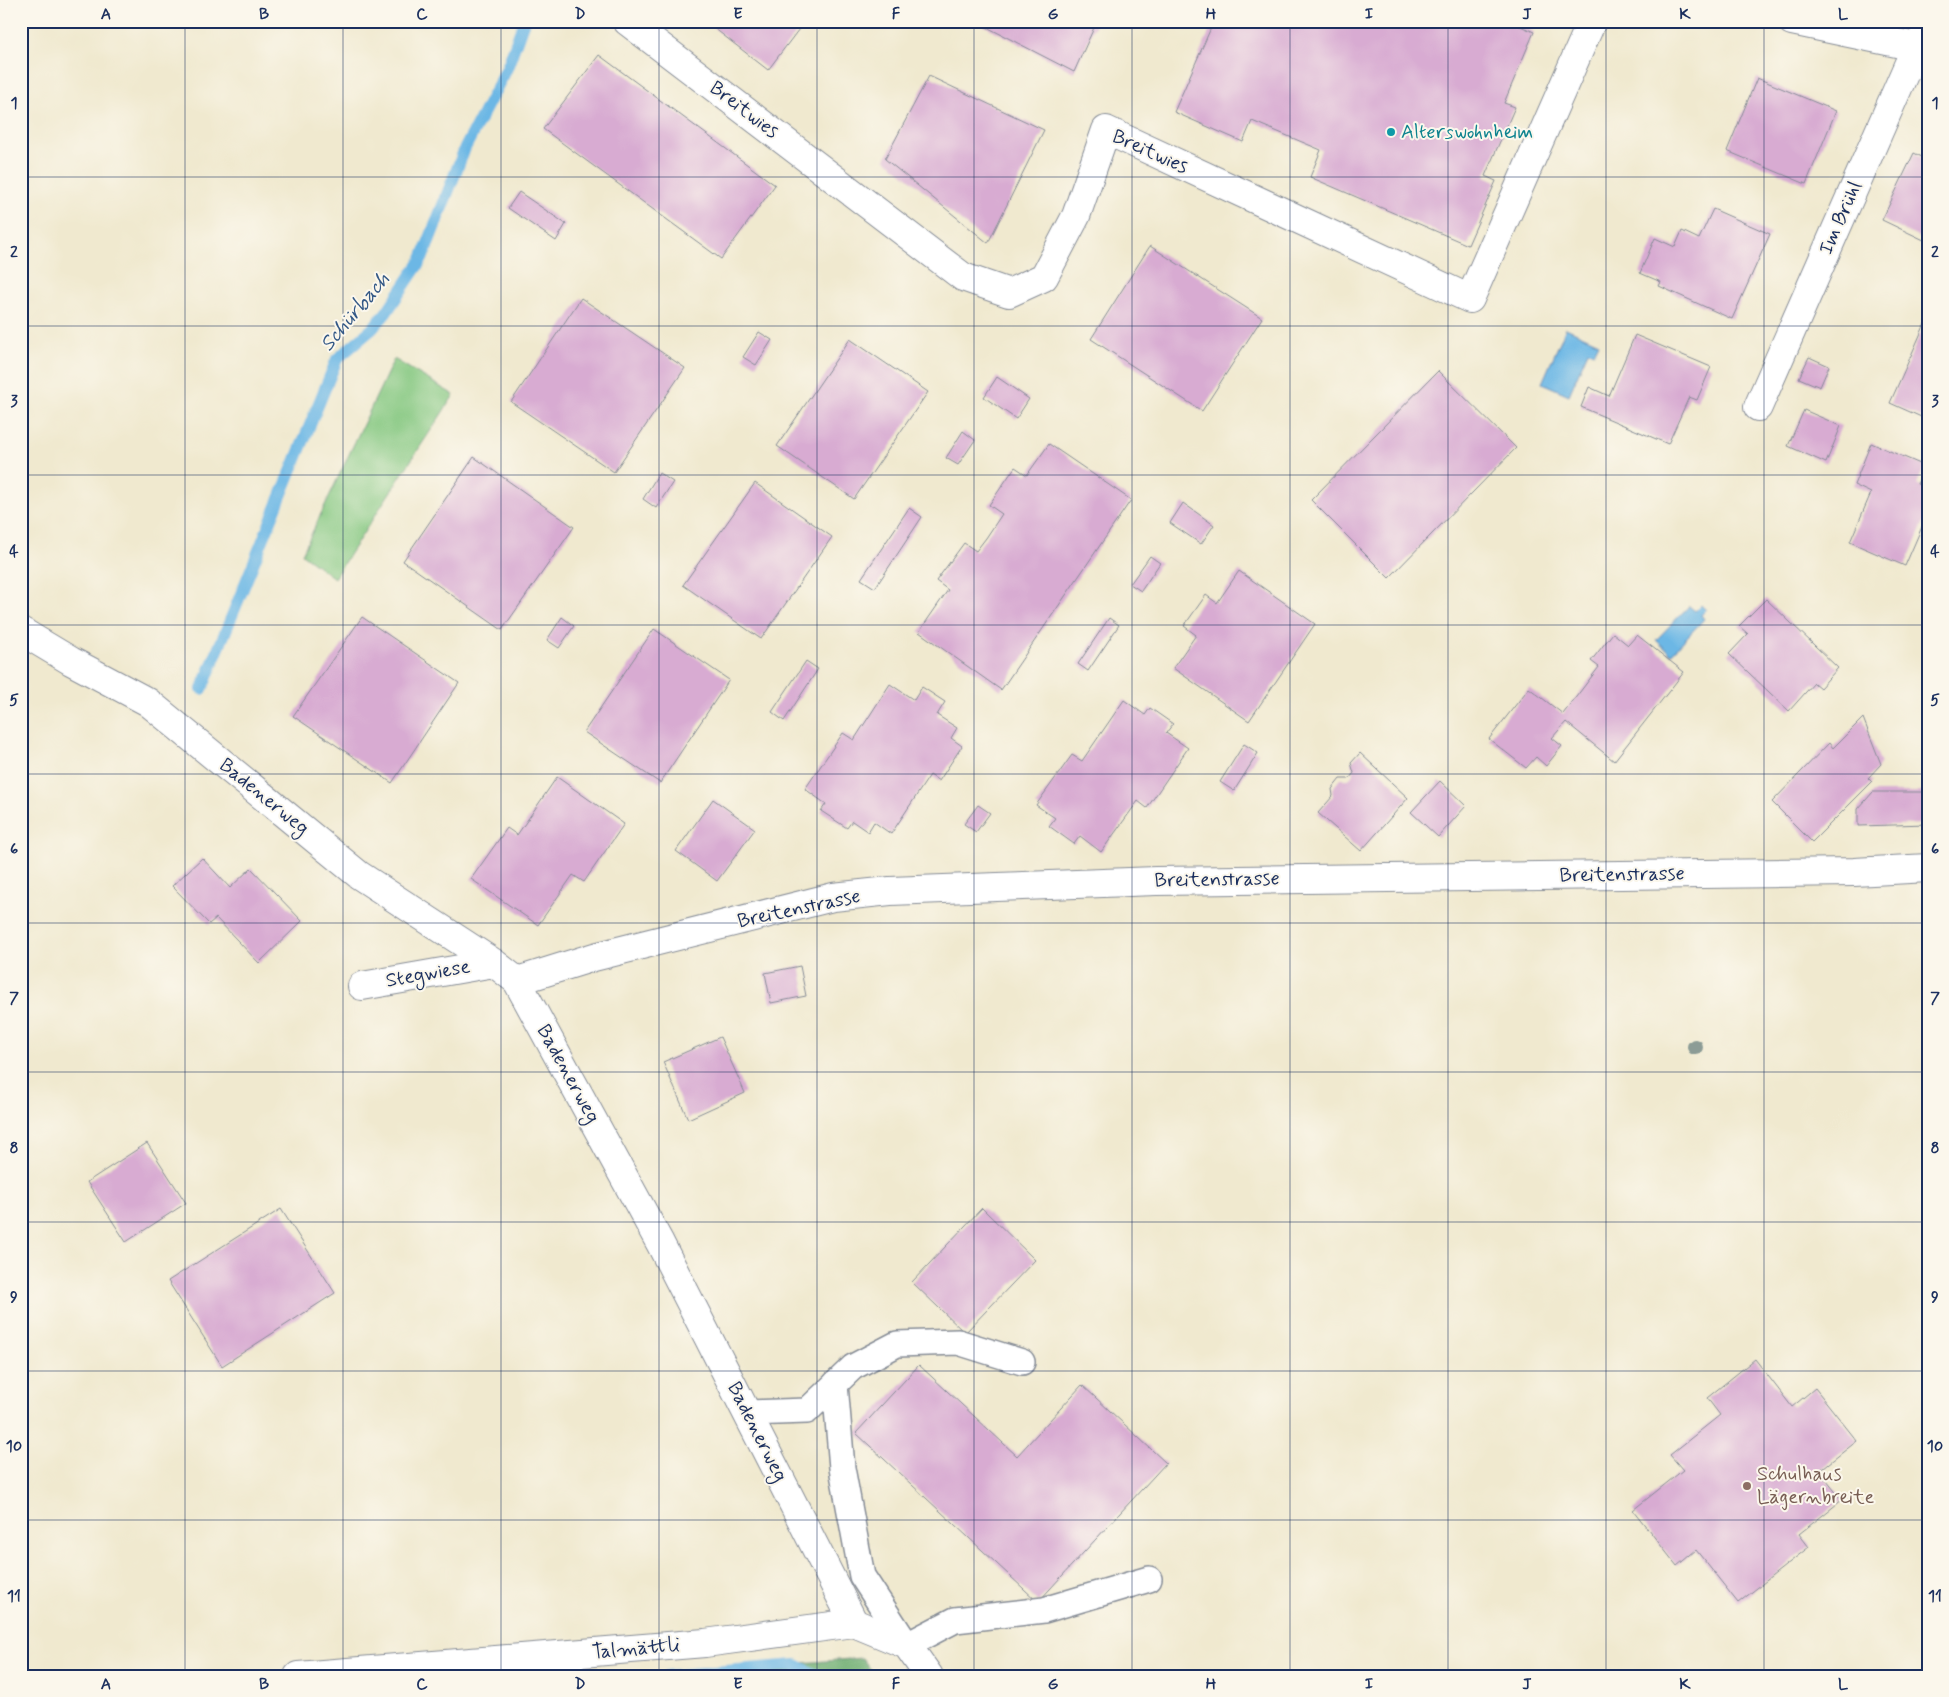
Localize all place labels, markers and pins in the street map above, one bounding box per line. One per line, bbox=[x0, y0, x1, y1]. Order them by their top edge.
place label: Alterswohnheim bbox=[1401, 119, 1533, 146]
marker: Alterswohnheim bbox=[1385, 126, 1397, 138]
place label: Schulhaus Lägernbreite bbox=[1757, 1461, 1874, 1511]
marker: Schulhaus Lägernbreite bbox=[1741, 1480, 1753, 1492]

